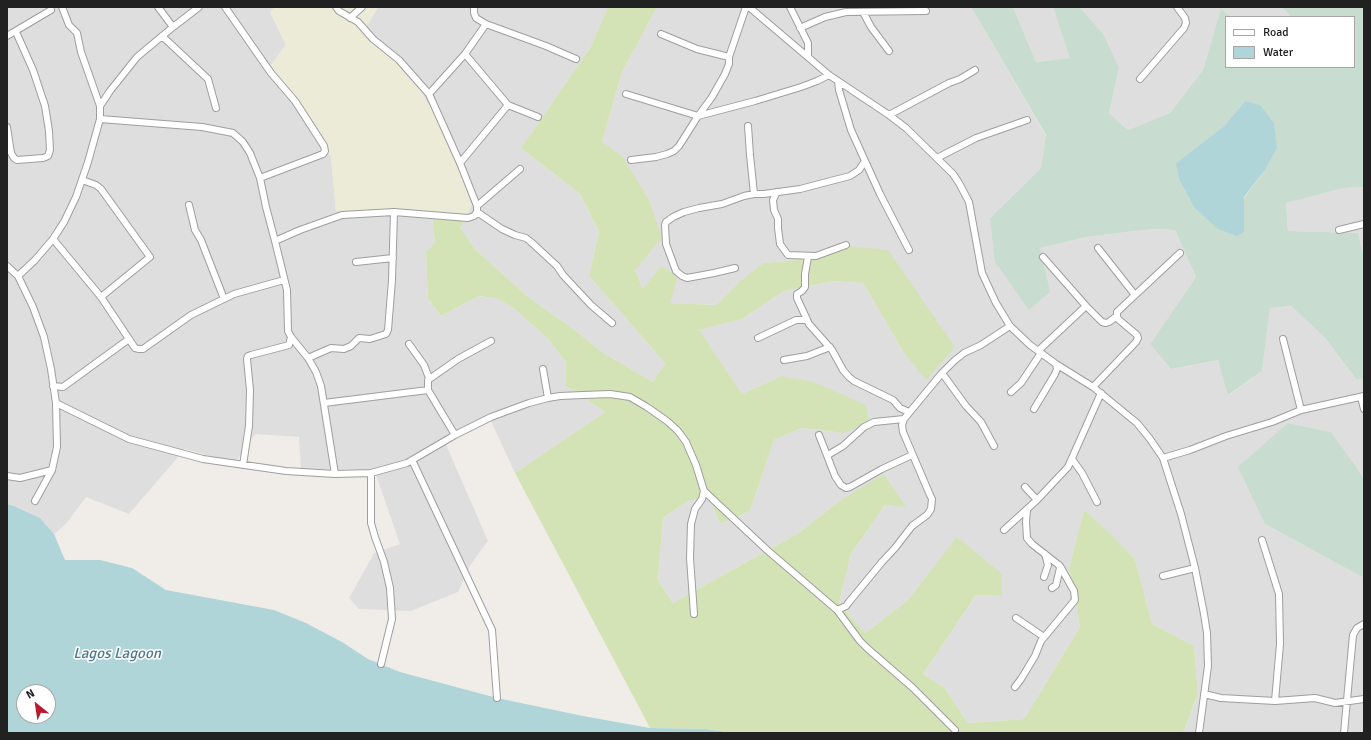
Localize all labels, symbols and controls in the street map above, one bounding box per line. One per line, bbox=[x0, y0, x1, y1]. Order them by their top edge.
legend bbox=[1225, 16, 1355, 68]
text: Road bbox=[1263, 25, 1289, 40]
text: Water bbox=[1263, 45, 1293, 60]
water label: Lagos Lagoon bbox=[73, 645, 161, 663]
north arrow bbox=[16, 684, 56, 724]
text: N bbox=[24, 686, 37, 702]

